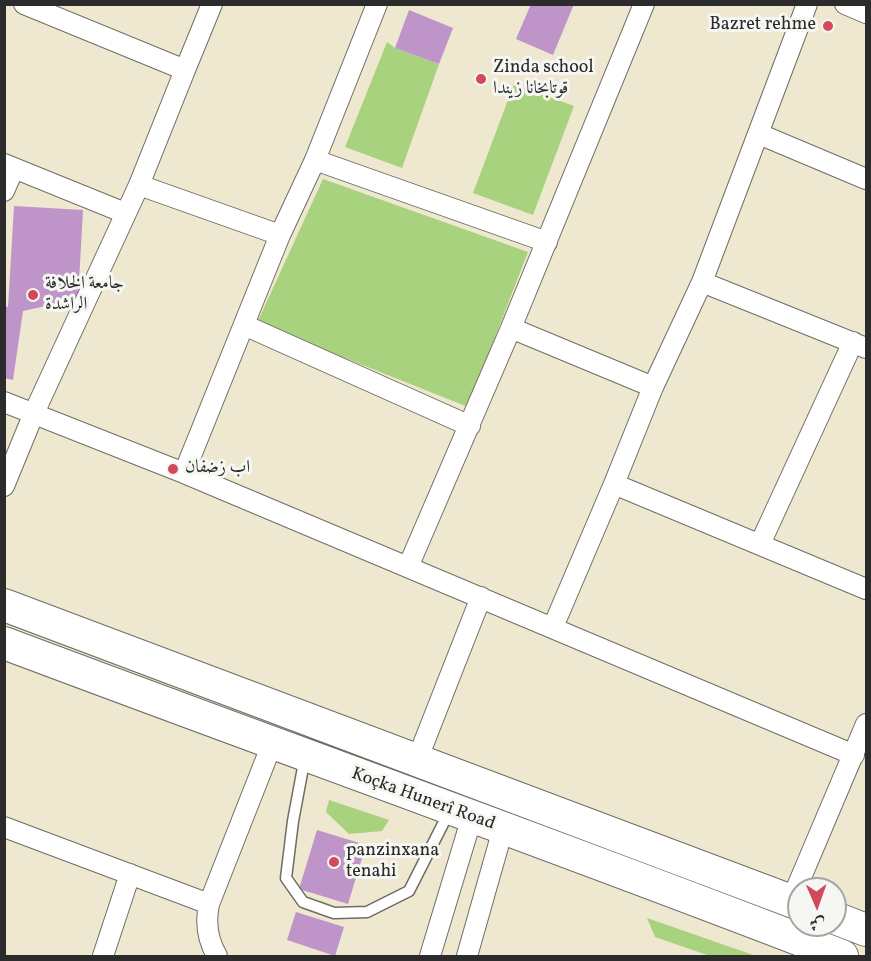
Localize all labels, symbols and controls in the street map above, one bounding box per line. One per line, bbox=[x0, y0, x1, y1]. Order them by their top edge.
place label: Bazret rehme bbox=[710, 15, 816, 37]
marker: Bazret rehme bbox=[821, 19, 835, 33]
place label: Zinda school قوتابخانا زیندا bbox=[493, 58, 594, 100]
marker: Zinda school قوتابخانا زیندا bbox=[474, 72, 488, 86]
place label: جامعة الخلافة الراشدة bbox=[45, 274, 124, 316]
marker: جامعة الخلافة الراشدة bbox=[26, 288, 40, 302]
place label: اب زضفان bbox=[185, 458, 250, 480]
marker: اب زضفان bbox=[166, 462, 180, 476]
street label: Koçka Hunerî Road bbox=[348, 764, 498, 836]
place label: panzinxana tenahi bbox=[346, 841, 439, 884]
marker: panzinxana tenahi bbox=[327, 855, 341, 869]
north arrow bbox=[787, 877, 847, 937]
text: ش bbox=[809, 912, 826, 934]

